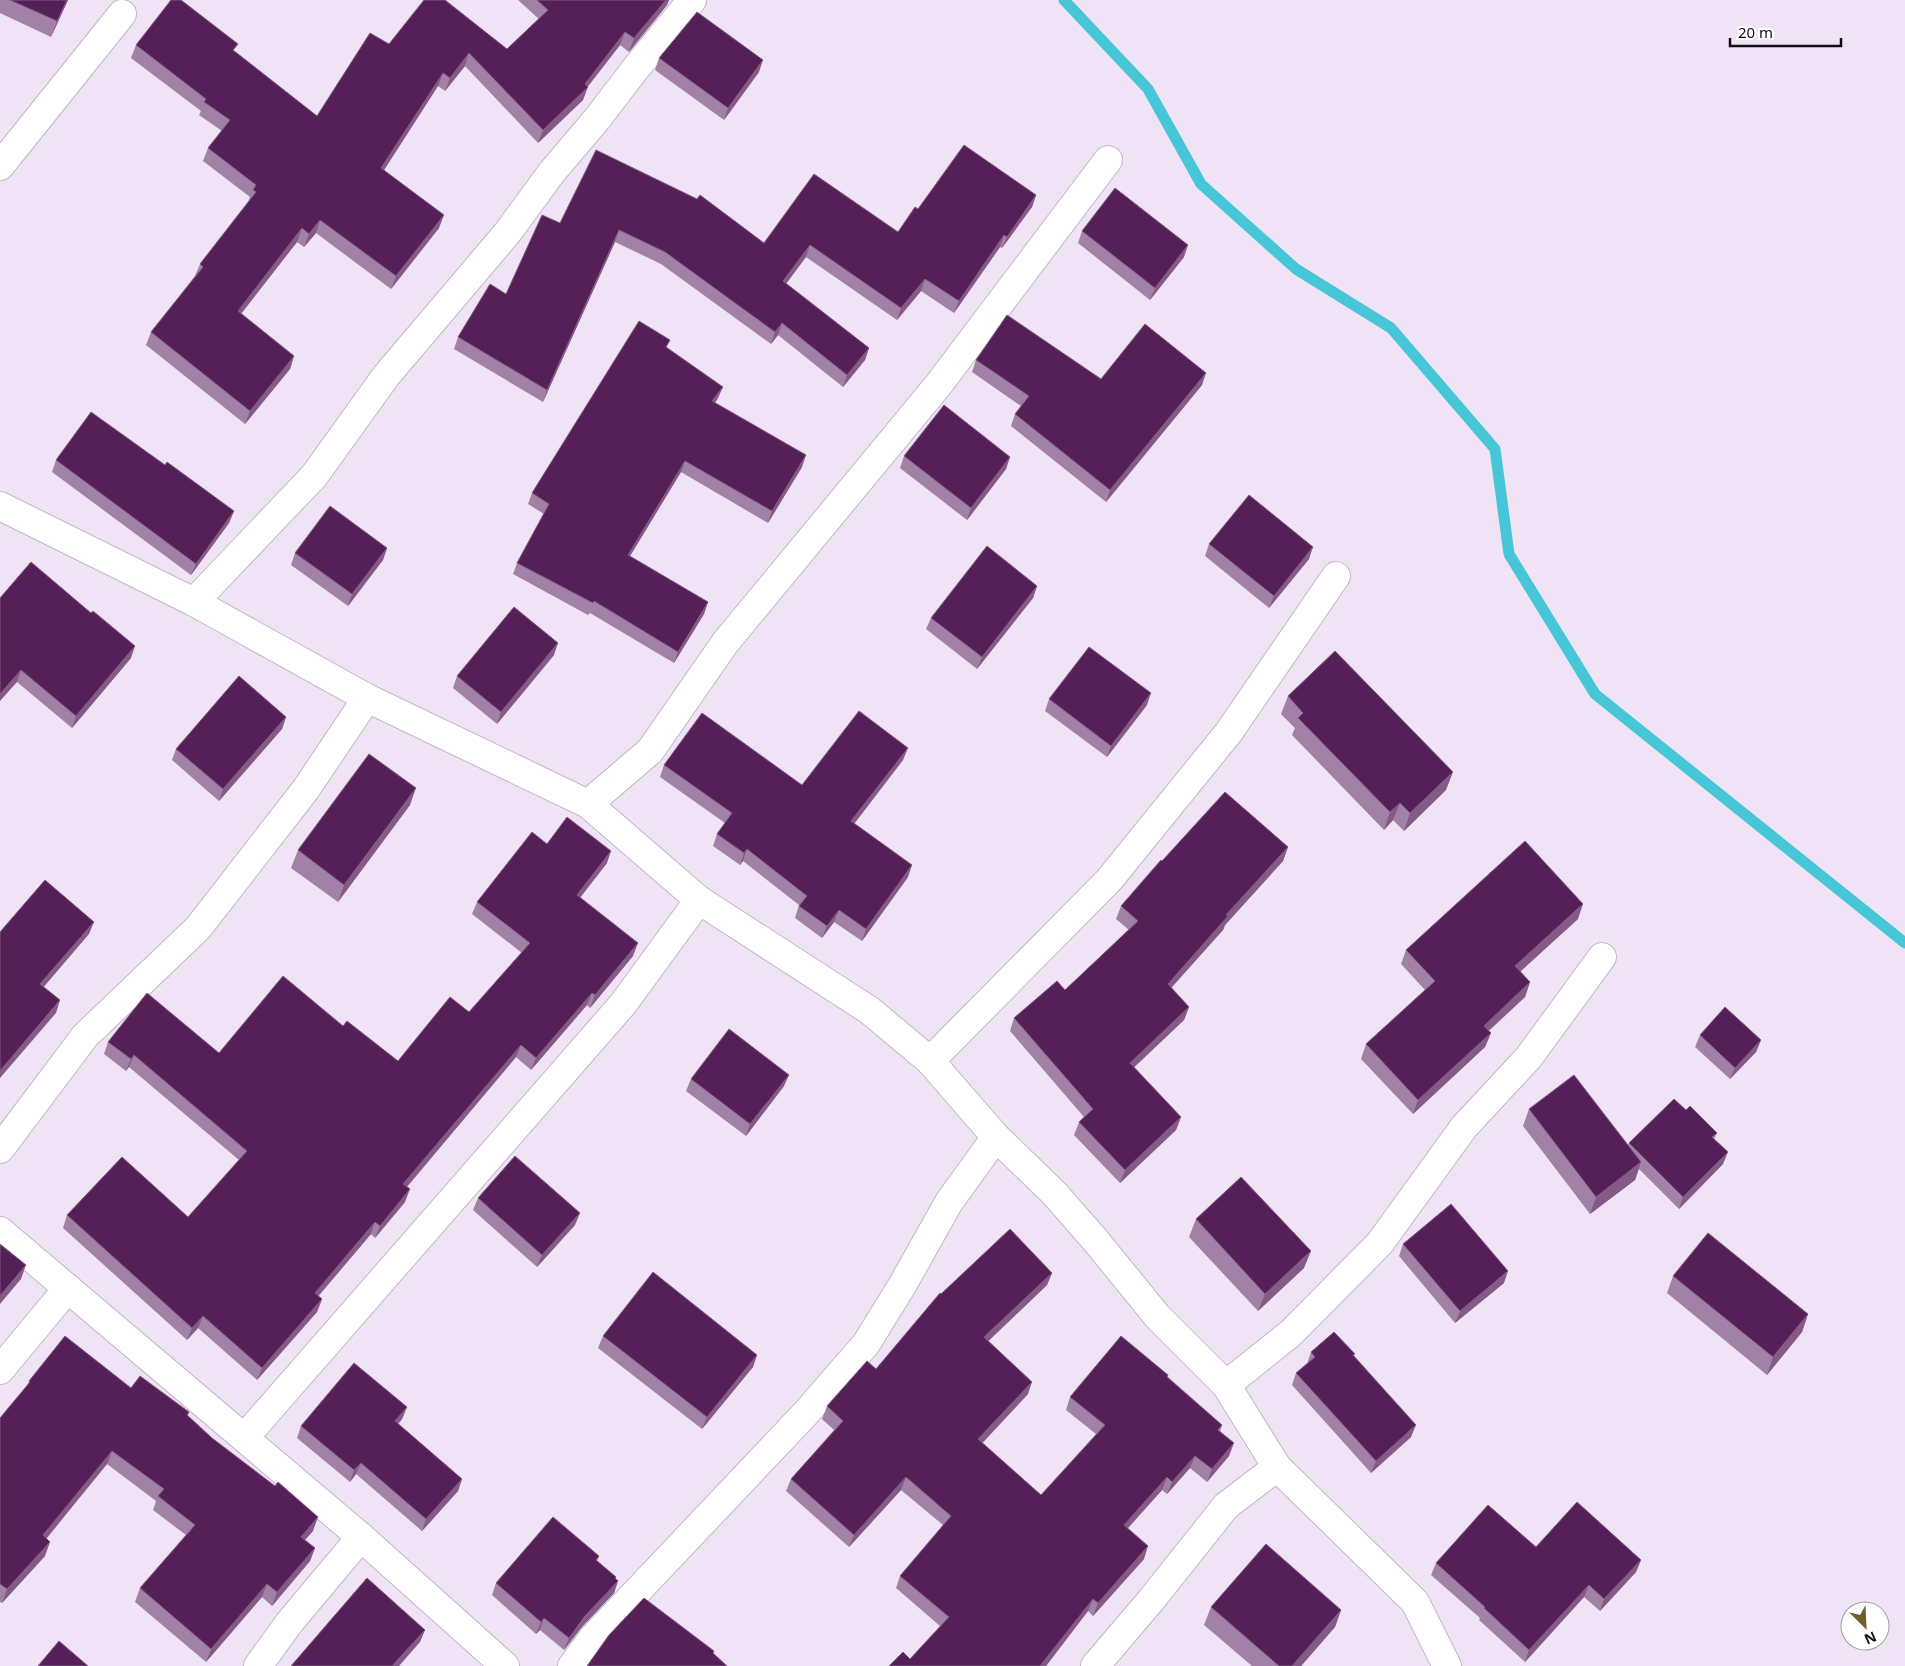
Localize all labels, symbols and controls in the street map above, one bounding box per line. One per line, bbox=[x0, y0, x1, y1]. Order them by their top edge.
scale bar bbox=[1730, 15, 1841, 47]
text: 20 m bbox=[1738, 22, 1773, 42]
north arrow bbox=[1840, 1601, 1890, 1651]
text: N bbox=[1861, 1627, 1880, 1649]

